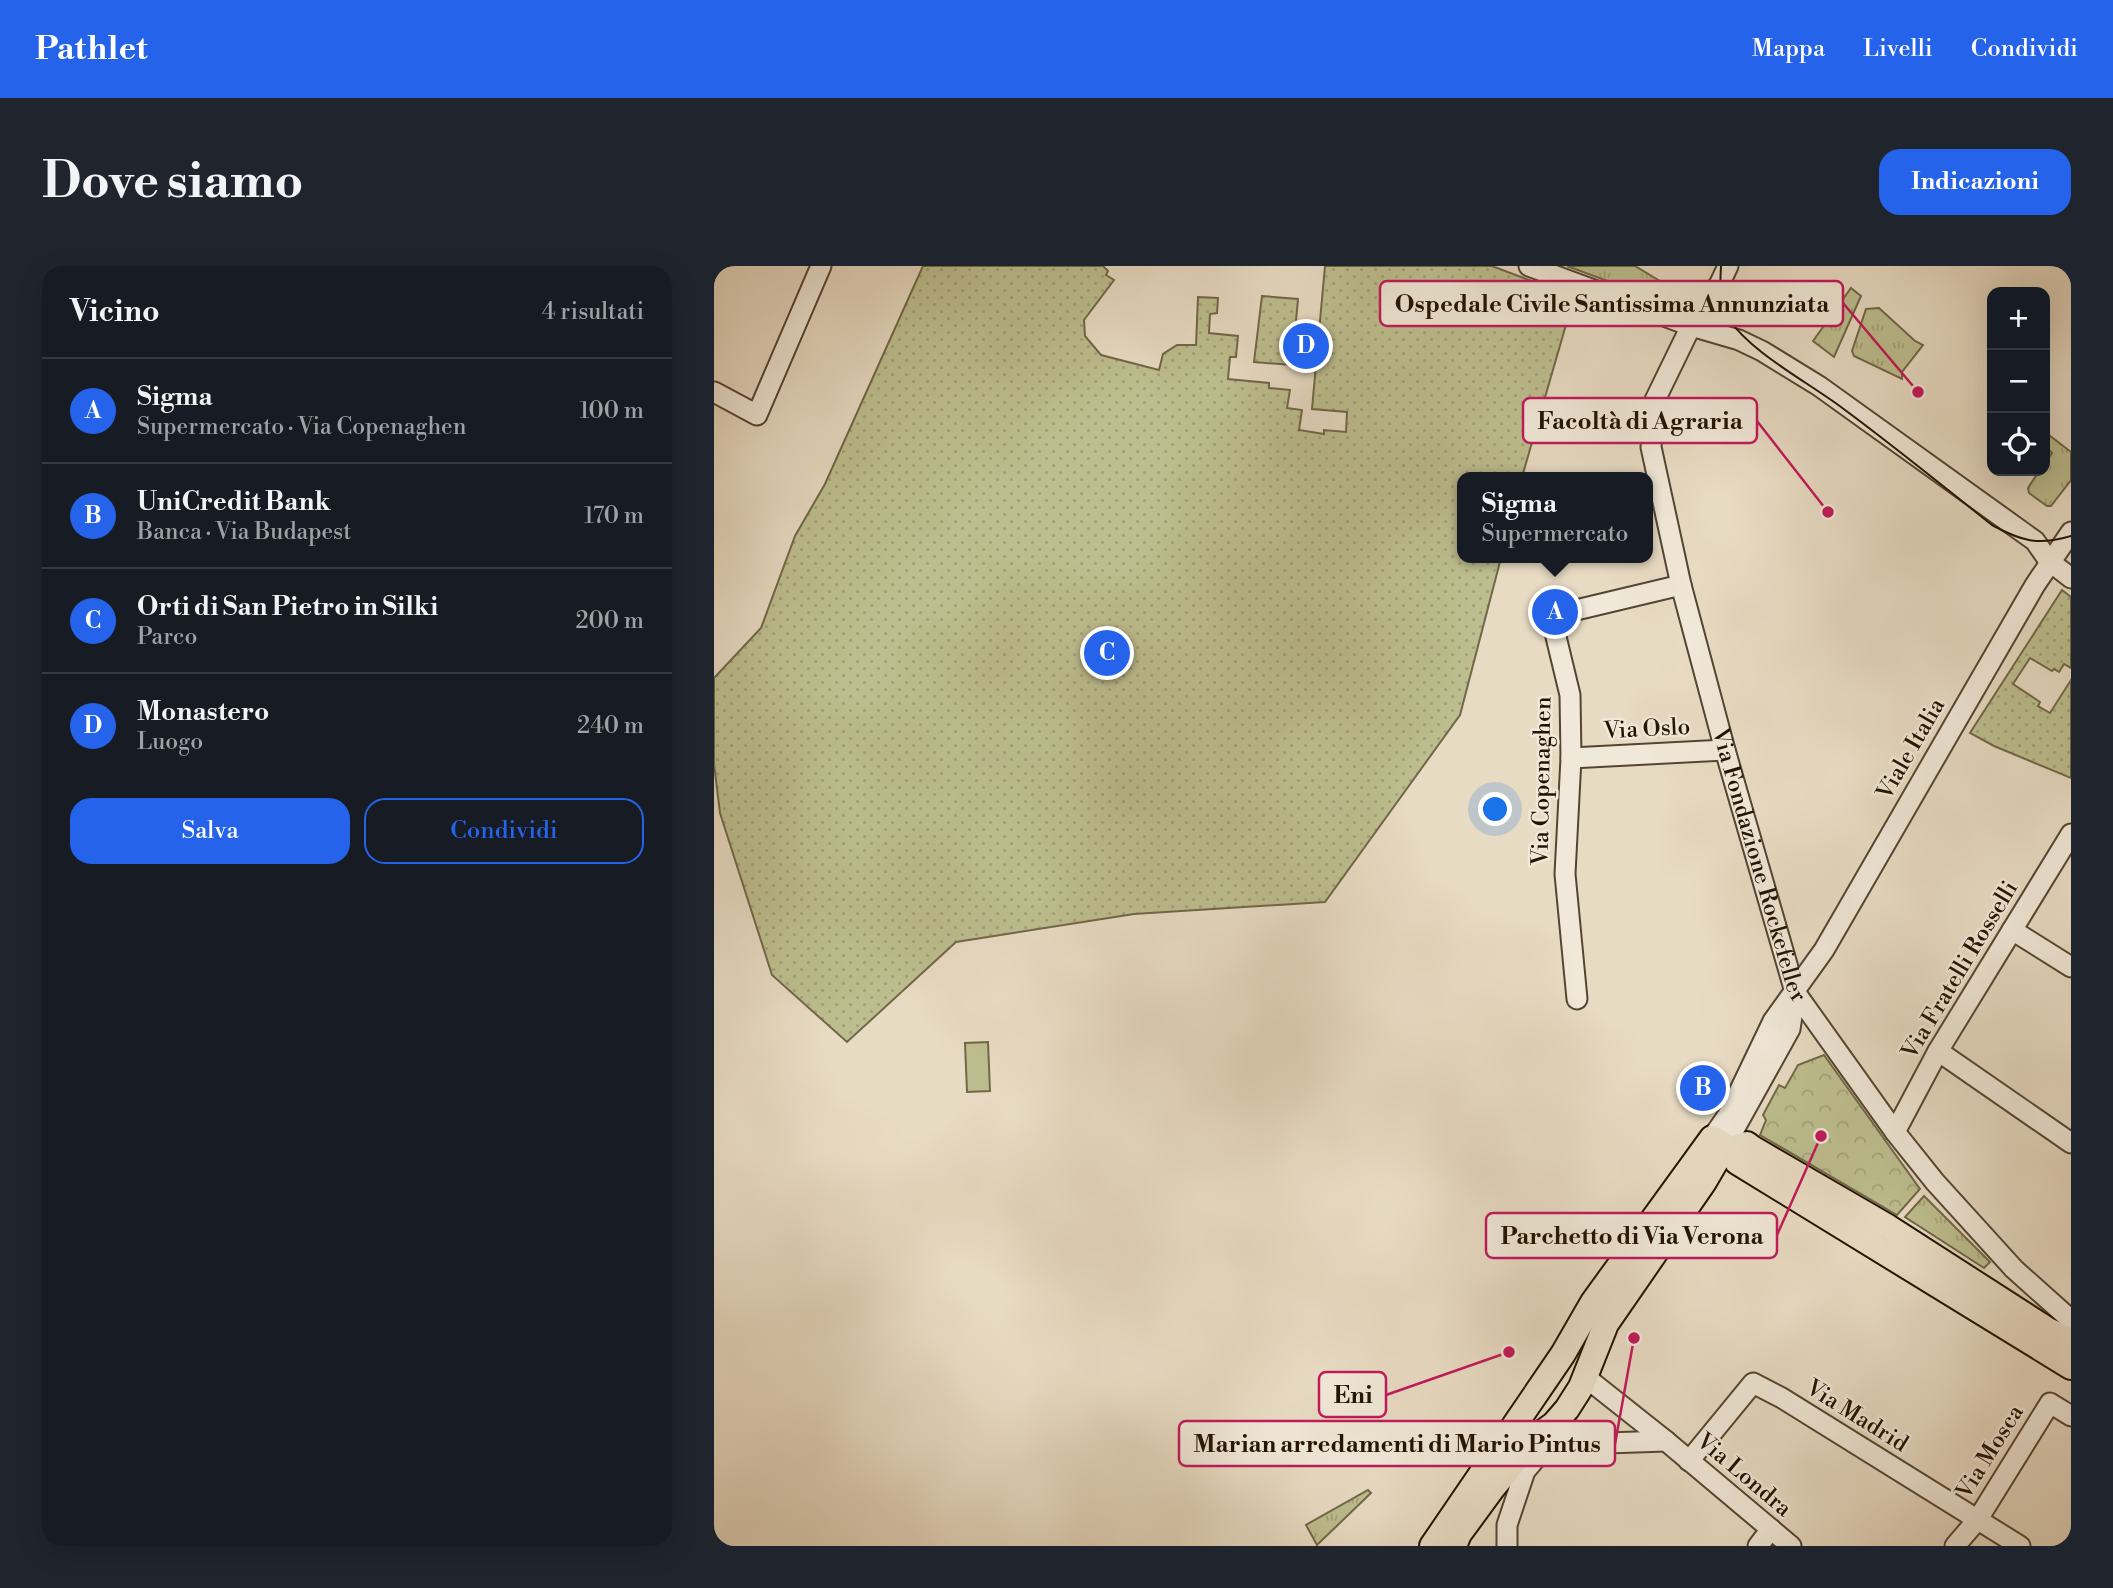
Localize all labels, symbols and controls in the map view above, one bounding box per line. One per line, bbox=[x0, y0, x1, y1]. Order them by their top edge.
text: Pathlet bbox=[35, 29, 148, 70]
text: Mappa bbox=[1752, 34, 1825, 64]
text: Livelli bbox=[1863, 34, 1933, 64]
text: Condividi bbox=[1971, 34, 2078, 64]
button: Indicazioni bbox=[1879, 149, 2071, 215]
text: Dove siamo bbox=[42, 152, 303, 213]
callout: Ospedale Civile Santissima Annunziata bbox=[1380, 281, 1843, 326]
map controls bbox=[1987, 287, 2050, 476]
button: + bbox=[1987, 287, 2050, 350]
text: Ospedale Civile Santissima Annunziata bbox=[1395, 290, 1830, 320]
text: Vicino bbox=[70, 293, 160, 331]
text: 4 risultati bbox=[542, 298, 644, 326]
pin: D bbox=[1283, 320, 1329, 372]
button: − bbox=[1987, 350, 2050, 413]
text: Sigma bbox=[137, 381, 213, 413]
text: A bbox=[85, 397, 101, 425]
text: 100 m bbox=[579, 397, 644, 425]
callout: Facoltà di Agraria bbox=[1523, 398, 1757, 443]
text: Facoltà di Agraria bbox=[1537, 407, 1744, 437]
text: Supermercato · Via Copenaghen bbox=[137, 413, 466, 441]
button: locate bbox=[1987, 413, 2050, 476]
popup bbox=[1457, 472, 1653, 563]
text: UniCredit Bank bbox=[137, 486, 330, 518]
text: Sigma bbox=[1481, 488, 1557, 520]
text: B bbox=[84, 502, 102, 530]
text: 170 m bbox=[584, 502, 644, 530]
text: Banca · Via Budapest bbox=[137, 518, 351, 546]
text: Supermercato bbox=[1481, 520, 1629, 548]
pin: A bbox=[1532, 586, 1578, 638]
text: Orti di San Pietro in Silki bbox=[137, 591, 438, 623]
text: C bbox=[85, 607, 101, 635]
text: 200 m bbox=[576, 607, 644, 635]
text: Parco bbox=[137, 623, 197, 651]
pin: C bbox=[1084, 627, 1130, 679]
street label: Viale Italia bbox=[1870, 693, 1951, 806]
text: Monastero bbox=[137, 696, 269, 728]
street label: Via Copenaghen bbox=[1527, 696, 1557, 867]
text: D bbox=[84, 712, 102, 740]
text: 240 m bbox=[577, 712, 644, 740]
street label: Via Oslo bbox=[1602, 713, 1691, 745]
street label: Via Fondazione Rockefeller bbox=[1706, 724, 1812, 1008]
text: Luogo bbox=[137, 728, 203, 756]
your location bbox=[1478, 792, 1512, 826]
button: Salva bbox=[70, 798, 350, 864]
button: Condividi bbox=[364, 798, 644, 864]
street label: Via Fratelli Rosselli bbox=[1895, 876, 2024, 1065]
pin: B bbox=[1680, 1062, 1726, 1114]
callout: Parchetto di Via Verona bbox=[1486, 1213, 1777, 1258]
text: Parchetto di Via Verona bbox=[1500, 1222, 1765, 1252]
callout: Eni bbox=[1319, 1372, 1386, 1417]
street label: Via Madrid bbox=[1800, 1373, 1913, 1458]
text: Eni bbox=[1333, 1381, 1373, 1411]
street label: Via Mosca bbox=[1950, 1399, 2030, 1505]
callout: Marian arredamenti di Mario Pintus bbox=[1179, 1421, 1615, 1466]
street label: Via Londra bbox=[1690, 1427, 1798, 1523]
text: Marian arredamenti di Mario Pintus bbox=[1193, 1430, 1601, 1460]

